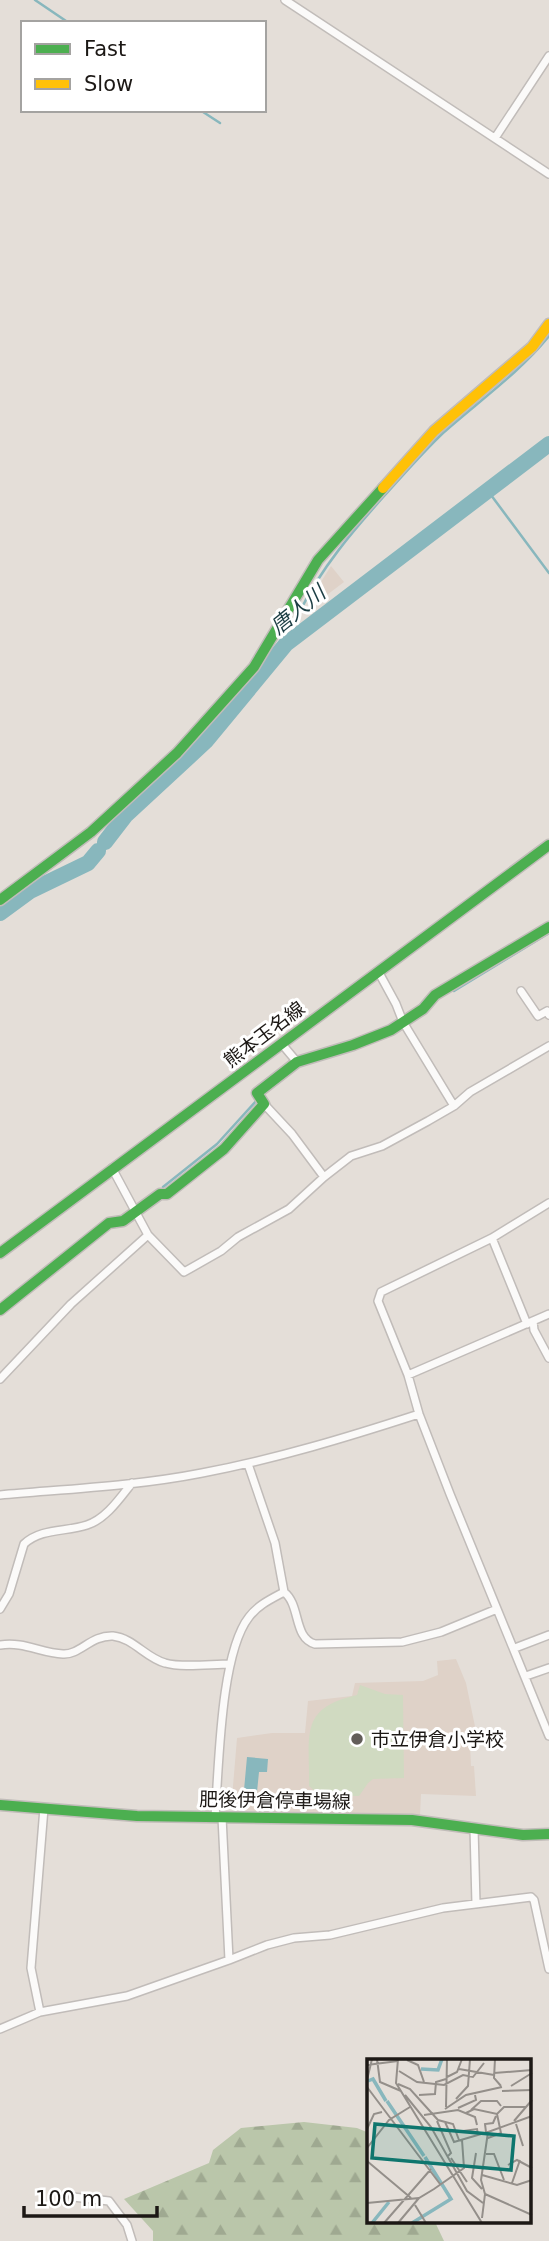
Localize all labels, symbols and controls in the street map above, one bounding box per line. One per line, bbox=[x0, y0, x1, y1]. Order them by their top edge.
legend bbox=[21, 21, 266, 112]
text: Fast bbox=[84, 37, 126, 61]
text: Slow bbox=[84, 72, 133, 96]
water label: 唐人川 bbox=[266, 580, 332, 639]
street label: 熊本玉名線 bbox=[219, 997, 309, 1071]
place label: 市立伊倉小学校 bbox=[371, 1728, 504, 1750]
marker: 市立伊倉小学校 bbox=[349, 1731, 365, 1747]
street label: 肥後伊倉停車場線 bbox=[199, 1788, 351, 1812]
inset map bbox=[367, 2059, 532, 2224]
scale bar bbox=[24, 2174, 158, 2218]
text: 100 m bbox=[35, 2187, 102, 2211]

